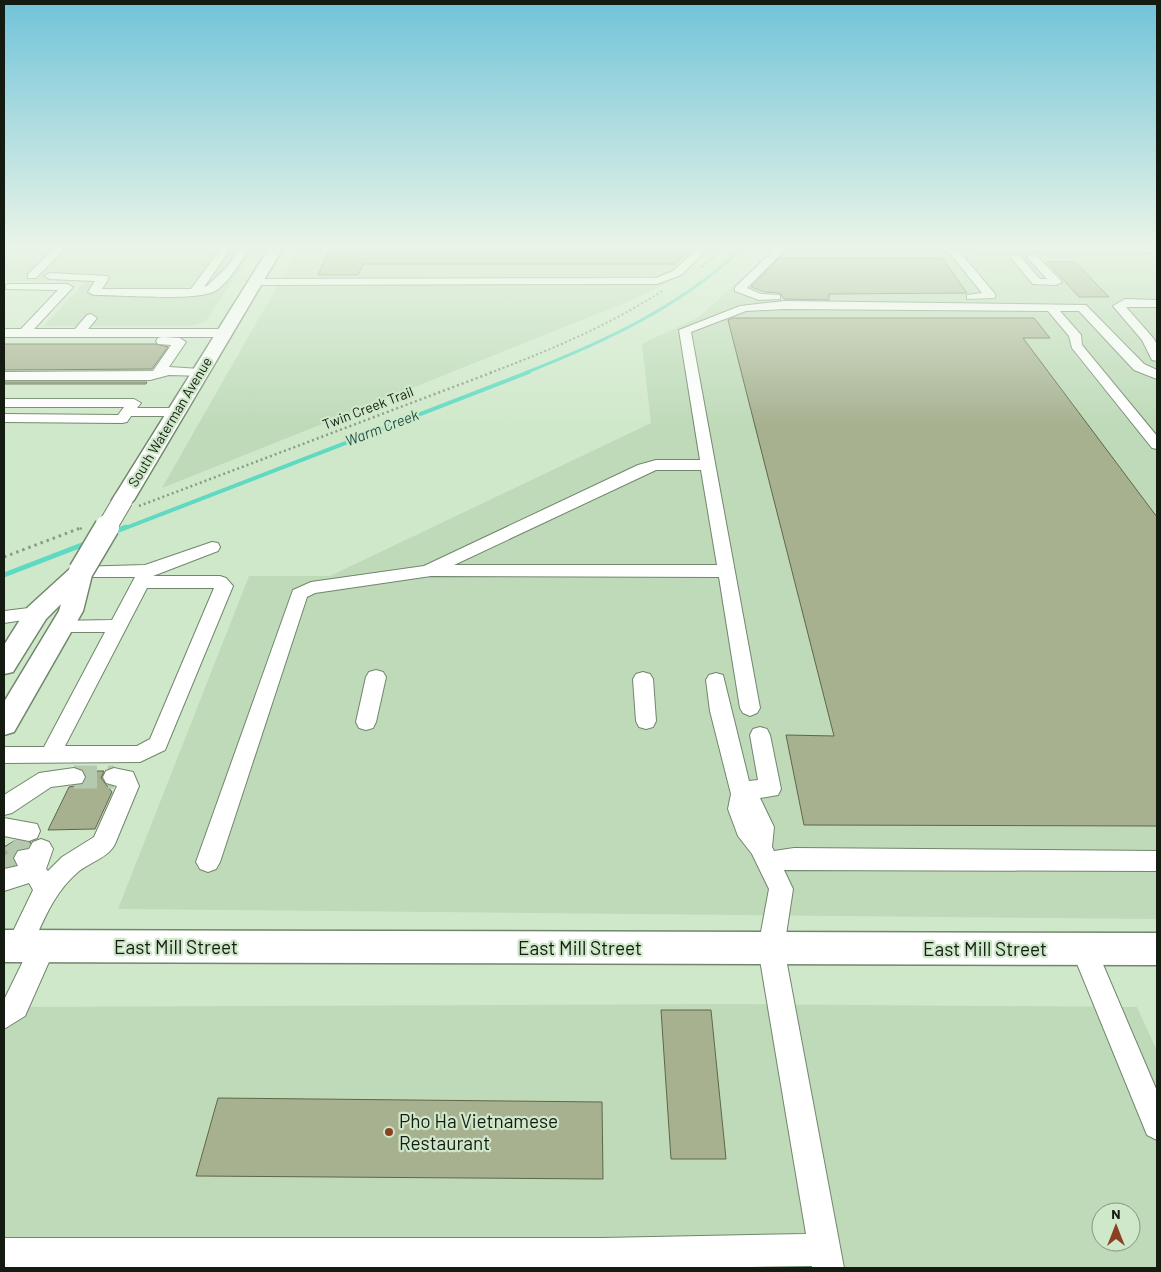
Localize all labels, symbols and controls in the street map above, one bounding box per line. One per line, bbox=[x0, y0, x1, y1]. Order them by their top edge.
street label: South Waterman Avenue bbox=[124, 354, 215, 490]
street label: Twin Creek Trail bbox=[320, 382, 416, 433]
water label: Warm Creek bbox=[342, 405, 422, 449]
street label: East Mill Street bbox=[114, 935, 238, 958]
street label: East Mill Street bbox=[518, 936, 642, 959]
street label: East Mill Street bbox=[923, 937, 1047, 960]
place label: Pho Ha Vietnamese Restaurant bbox=[399, 1109, 558, 1154]
marker: Pho Ha Vietnamese Restaurant bbox=[383, 1126, 395, 1138]
north arrow bbox=[1091, 1202, 1141, 1252]
text: N bbox=[1111, 1205, 1121, 1222]

